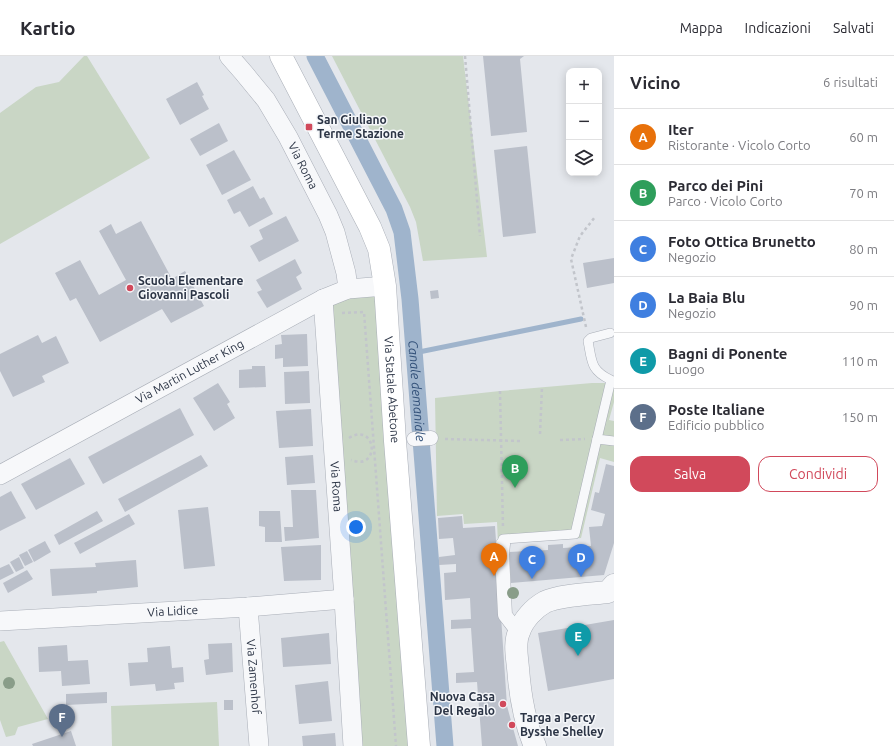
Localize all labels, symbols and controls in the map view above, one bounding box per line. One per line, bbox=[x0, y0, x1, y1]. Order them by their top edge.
text: Kartio bbox=[20, 17, 76, 39]
text: Mappa bbox=[680, 20, 723, 36]
text: Indicazioni bbox=[745, 20, 811, 36]
text: Salvati bbox=[833, 20, 874, 36]
map controls bbox=[566, 68, 602, 176]
button: + bbox=[566, 68, 602, 104]
text: Vicino bbox=[630, 73, 680, 92]
text: 6 risultati bbox=[823, 75, 878, 89]
button: − bbox=[566, 104, 602, 140]
place label: San Giuliano Terme Stazione bbox=[317, 113, 404, 140]
text: Iter bbox=[668, 121, 694, 138]
marker: San Giuliano Terme Stazione bbox=[304, 122, 314, 132]
text: A bbox=[638, 130, 648, 144]
text: 60 m bbox=[849, 130, 878, 144]
text: Ristorante · Vicolo Corto bbox=[668, 138, 811, 152]
street label: Via Roma bbox=[286, 140, 321, 191]
button: layers bbox=[566, 140, 602, 176]
text: Parco dei Pini bbox=[668, 177, 763, 194]
text: B bbox=[639, 186, 647, 200]
text: 70 m bbox=[849, 186, 878, 200]
text: Parco · Vicolo Corto bbox=[668, 194, 783, 208]
text: Foto Ottica Brunetto bbox=[668, 233, 816, 250]
text: C bbox=[639, 242, 647, 256]
text: 80 m bbox=[849, 242, 878, 256]
text: Negozio bbox=[668, 250, 716, 264]
place label: Scuola Elementare Giovanni Pascoli bbox=[138, 274, 243, 301]
marker: Scuola Elementare Giovanni Pascoli bbox=[125, 283, 135, 293]
text: La Baia Blu bbox=[668, 289, 745, 306]
text: D bbox=[638, 298, 648, 312]
text: 90 m bbox=[849, 298, 878, 312]
text: Negozio bbox=[668, 306, 716, 320]
street label: Via Statale Abetone bbox=[382, 336, 402, 444]
street label: Via Martin Luther King bbox=[133, 337, 246, 406]
water label: Canale demaniale bbox=[406, 340, 428, 442]
text: Bagni di Ponente bbox=[668, 345, 788, 362]
text: E bbox=[639, 354, 647, 368]
text: 110 m bbox=[842, 354, 878, 368]
text: Luogo bbox=[668, 362, 705, 376]
text: Poste Italiane bbox=[668, 401, 765, 418]
text: F bbox=[639, 410, 647, 424]
text: 150 m bbox=[842, 410, 878, 424]
text: Edificio pubblico bbox=[668, 418, 764, 432]
pin: B bbox=[502, 455, 528, 488]
button: Salva bbox=[630, 456, 750, 492]
button: Condividi bbox=[758, 456, 878, 492]
street label: Via Roma bbox=[328, 461, 345, 512]
your location bbox=[346, 517, 366, 537]
pin: A bbox=[481, 543, 507, 576]
pin: D bbox=[568, 544, 594, 577]
pin: C bbox=[519, 546, 545, 579]
street label: Via Lidice bbox=[147, 603, 199, 619]
pin: E bbox=[565, 623, 591, 656]
street label: Via Zamenhof bbox=[245, 639, 263, 715]
place label: Nuova Casa Del Regalo bbox=[430, 690, 495, 717]
marker: Nuova Casa Del Regalo bbox=[498, 699, 508, 709]
pin: F bbox=[49, 704, 75, 737]
place label: Targa a Percy Bysshe Shelley bbox=[520, 711, 604, 738]
marker: Targa a Percy Bysshe Shelley bbox=[507, 720, 517, 730]

